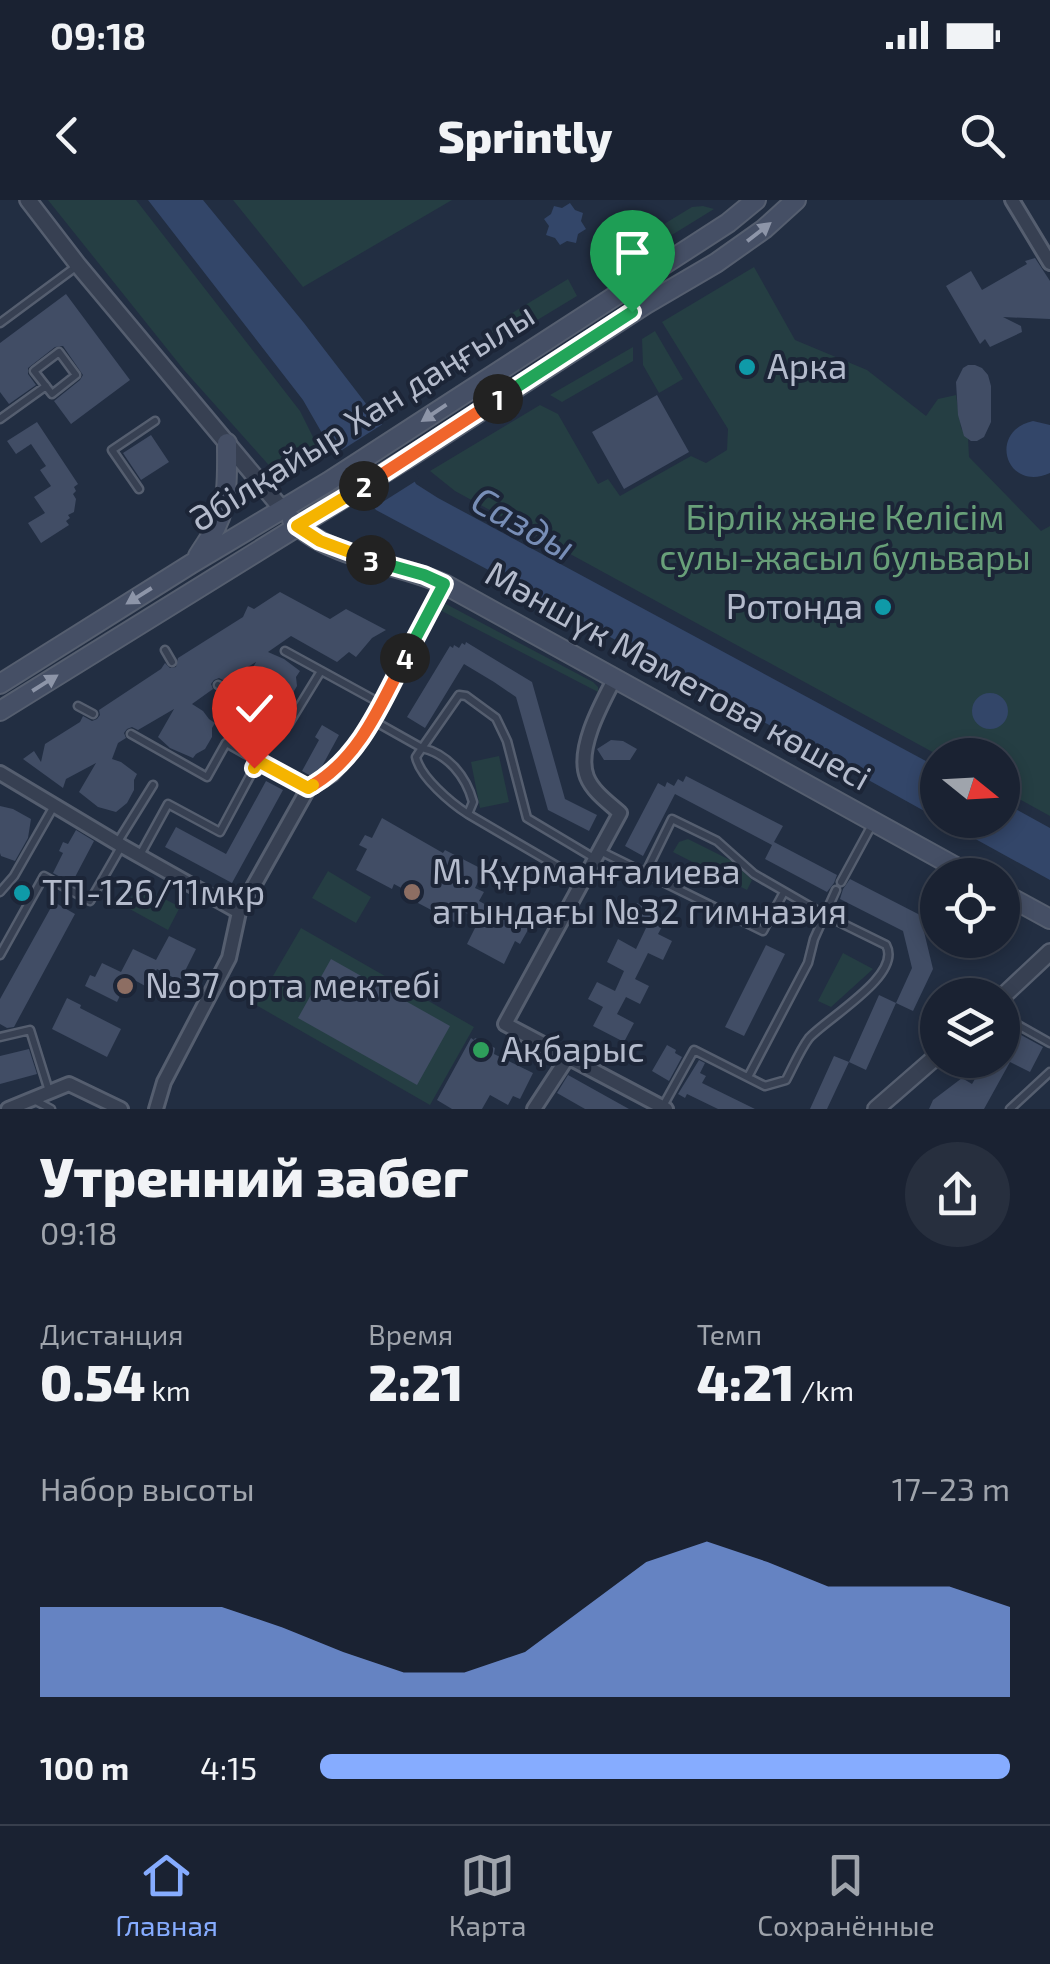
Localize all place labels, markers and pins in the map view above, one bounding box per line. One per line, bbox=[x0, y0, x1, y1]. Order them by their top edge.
pin bbox=[590, 210, 675, 313]
place label: Арка bbox=[767, 344, 847, 386]
marker: Арка bbox=[736, 356, 758, 378]
pin: 1 bbox=[473, 374, 523, 424]
pin: 2 bbox=[339, 461, 389, 511]
pin: 3 bbox=[346, 535, 396, 585]
place label: Ротонда bbox=[726, 584, 863, 626]
marker: Ротонда bbox=[872, 596, 894, 618]
pin: 4 bbox=[380, 633, 430, 683]
pin bbox=[212, 666, 297, 769]
place label: М. Құрманғалиева атындағы №32 гимназия bbox=[432, 849, 847, 931]
place label: ТП-126/11мкр bbox=[42, 870, 265, 912]
marker: М. Құрманғалиева атындағы №32 гимназия bbox=[401, 881, 423, 903]
marker: ТП-126/11мкр bbox=[11, 882, 33, 904]
place label: №37 орта мектебі bbox=[145, 963, 441, 1005]
marker: №37 орта мектебі bbox=[114, 975, 136, 997]
place label: Ақбарыс bbox=[501, 1027, 644, 1069]
marker: Ақбарыс bbox=[470, 1039, 492, 1061]

